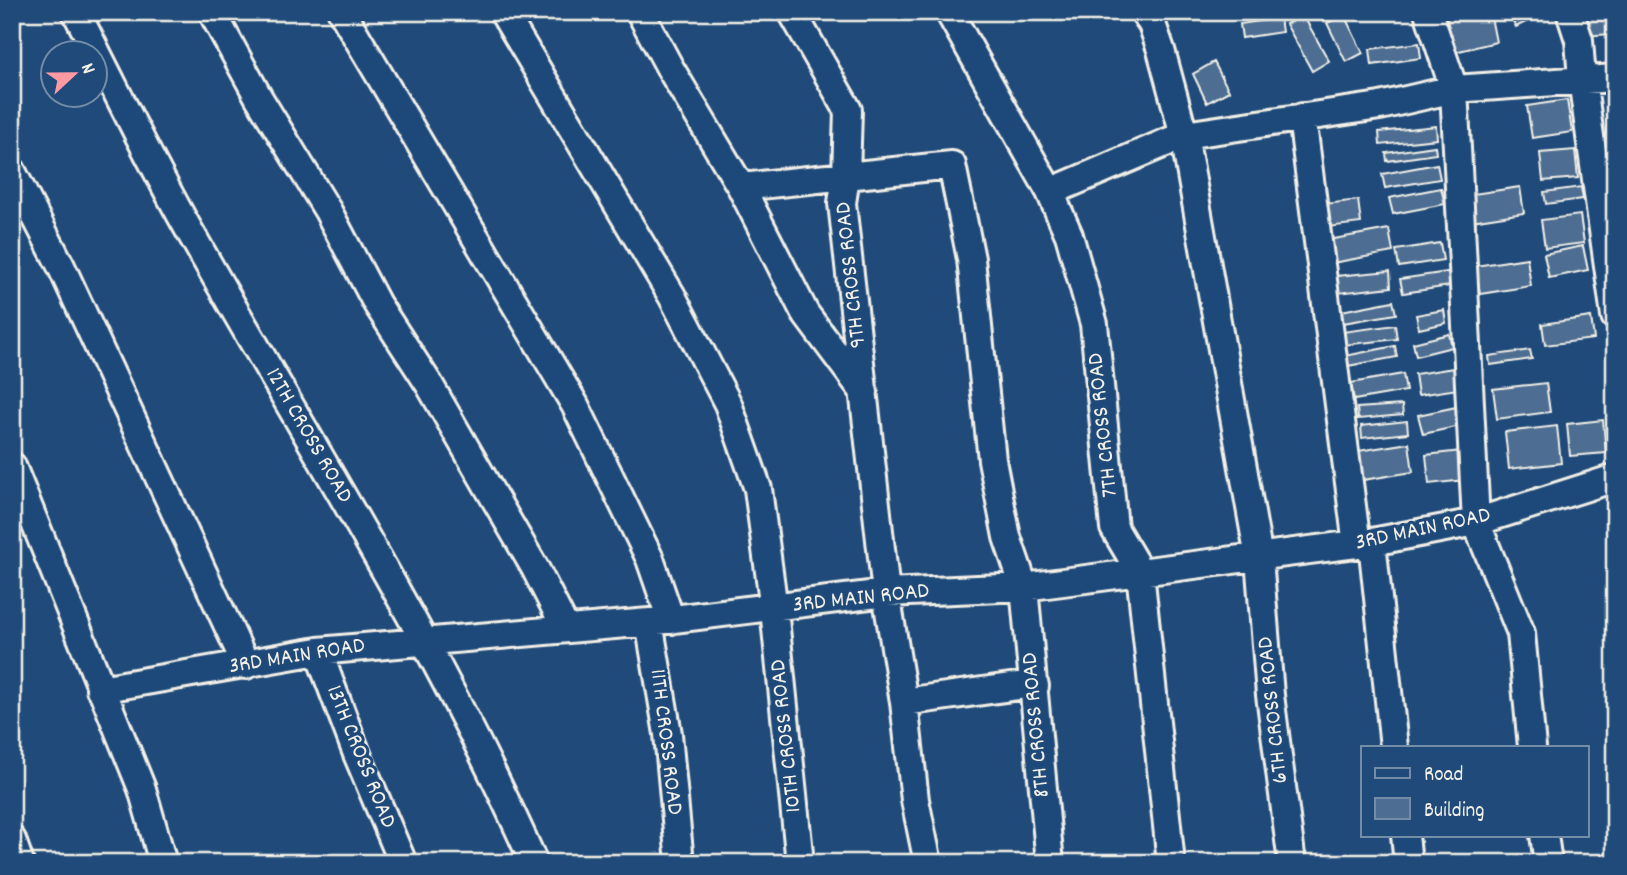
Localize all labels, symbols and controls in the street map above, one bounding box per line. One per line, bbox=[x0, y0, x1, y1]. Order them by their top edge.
north arrow bbox=[38, 38, 108, 108]
text: N bbox=[72, 60, 101, 78]
street label: 9TH CROSS ROAD bbox=[828, 200, 876, 350]
street label: 7TH CROSS ROAD bbox=[1080, 351, 1128, 499]
street label: 12TH CROSS ROAD bbox=[256, 362, 360, 510]
street label: 3RD MAIN ROAD bbox=[1352, 500, 1494, 560]
street label: 3RD MAIN ROAD bbox=[791, 575, 931, 623]
street label: 3RD MAIN ROAD bbox=[227, 630, 367, 684]
street label: 6TH CROSS ROAD bbox=[1250, 635, 1298, 785]
street label: 8TH CROSS ROAD bbox=[1014, 651, 1060, 799]
street label: 10TH CROSS ROAD bbox=[763, 658, 811, 814]
street label: 11TH CROSS ROAD bbox=[640, 667, 690, 817]
street label: 13TH CROSS ROAD bbox=[316, 681, 404, 834]
legend bbox=[1361, 746, 1588, 836]
text: Road bbox=[1424, 761, 1463, 791]
text: Building bbox=[1424, 797, 1484, 827]

